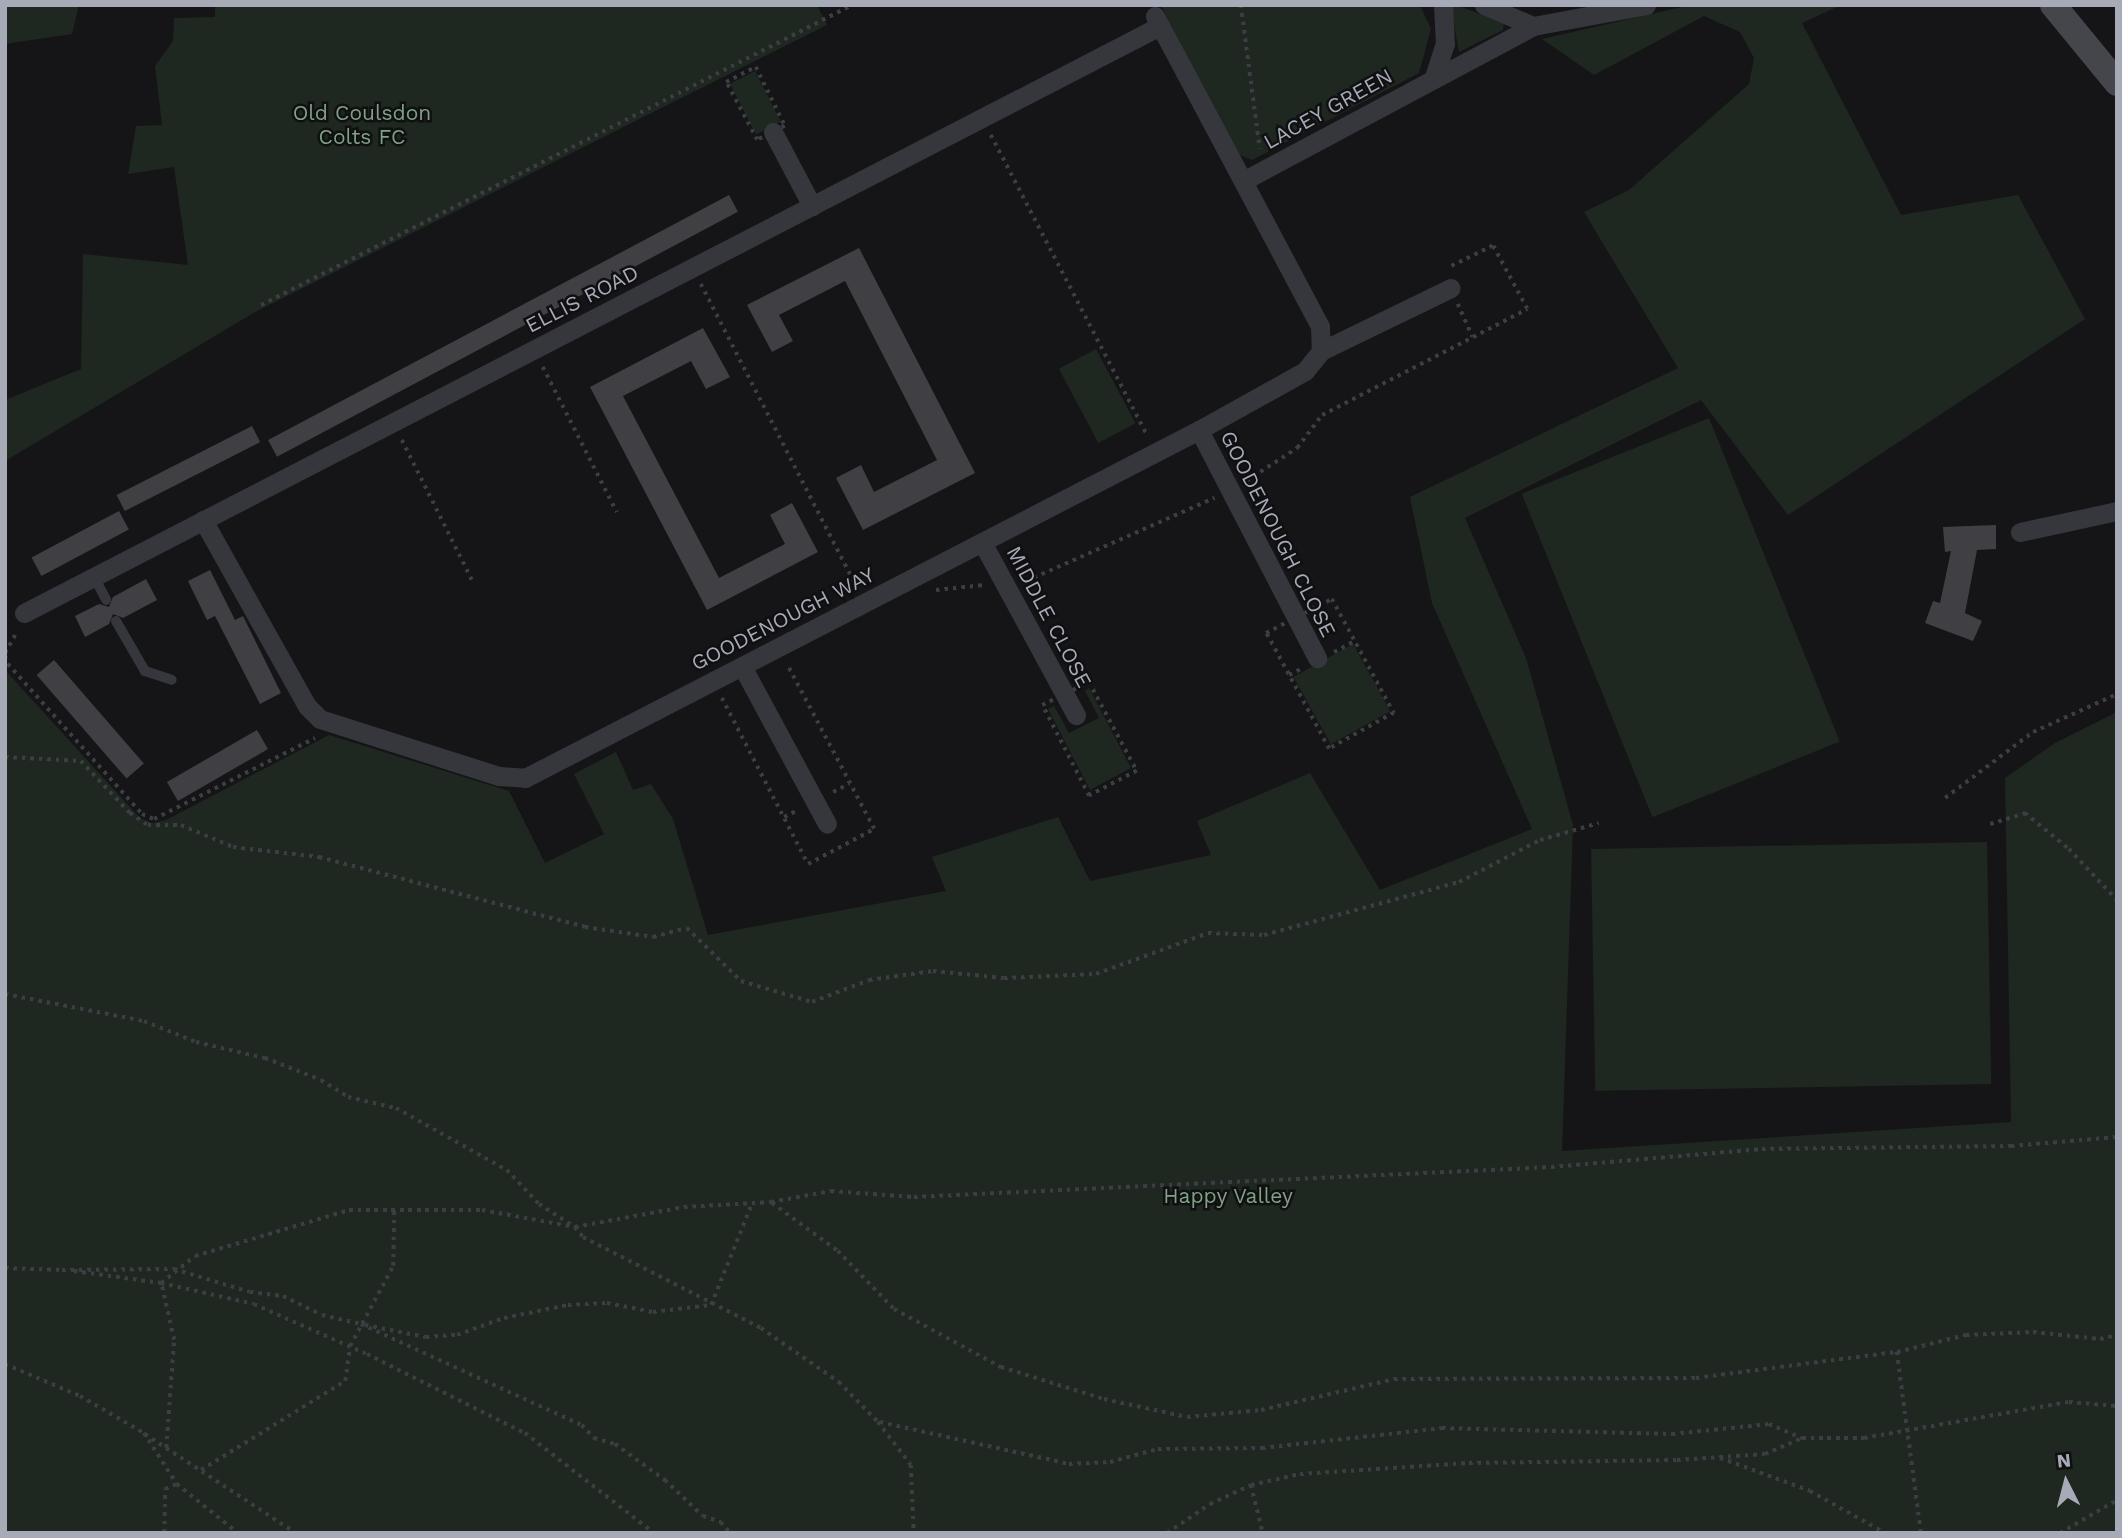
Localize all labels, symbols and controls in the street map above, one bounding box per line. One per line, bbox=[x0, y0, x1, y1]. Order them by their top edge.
street label: LACEY GREEN bbox=[1259, 63, 1397, 155]
park label: Old Coulsdon Colts FC bbox=[293, 100, 431, 150]
street label: ELLIS ROAD bbox=[521, 260, 643, 338]
street label: GOODENOUGH CLOSE bbox=[1215, 427, 1341, 641]
street label: MIDDLE CLOSE bbox=[1001, 542, 1097, 692]
street label: GOODENOUGH WAY bbox=[687, 562, 879, 676]
park label: Happy Valley bbox=[1163, 1183, 1293, 1209]
north arrow bbox=[2031, 1447, 2101, 1517]
text: N bbox=[2056, 1448, 2072, 1473]

